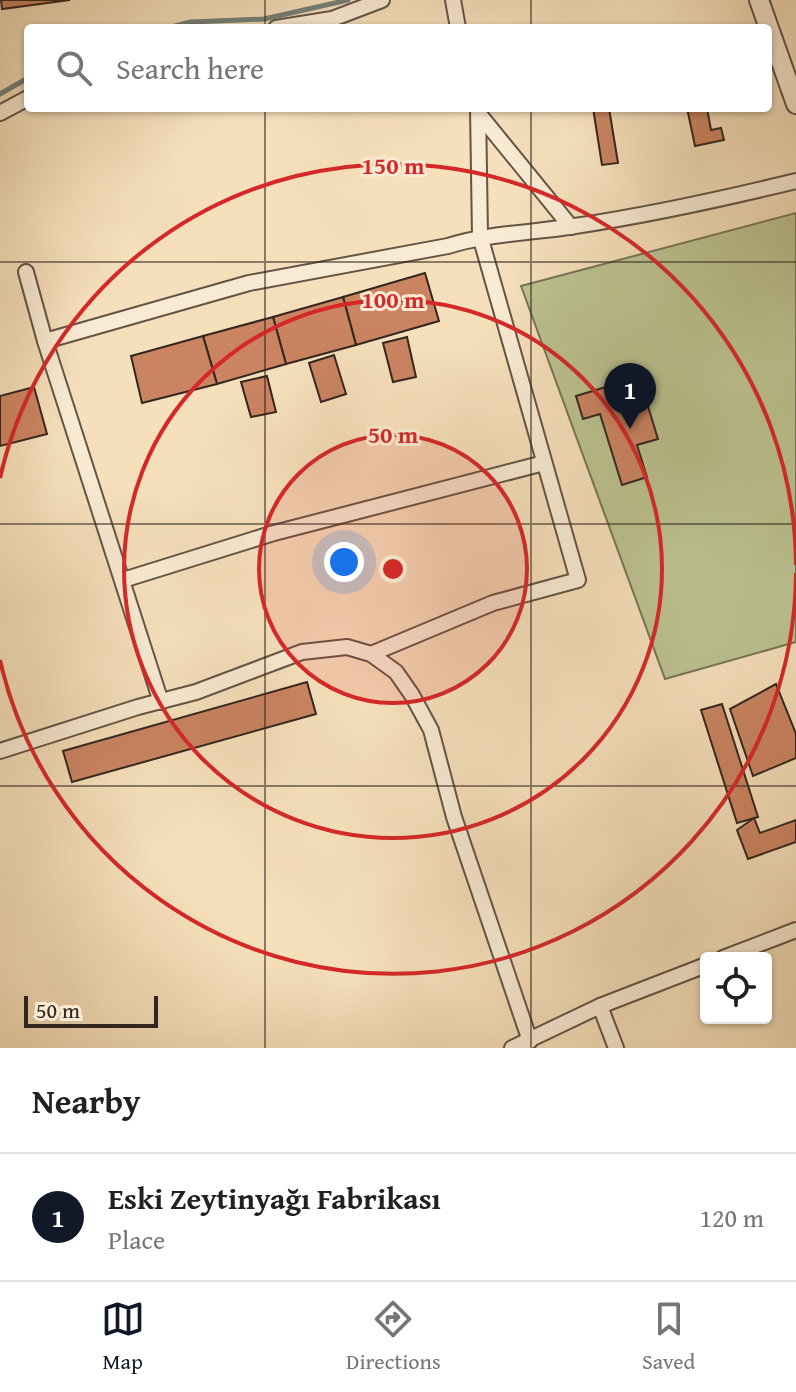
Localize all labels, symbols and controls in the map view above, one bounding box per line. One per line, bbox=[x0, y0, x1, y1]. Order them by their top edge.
search box bbox=[24, 24, 772, 112]
icon: search bbox=[52, 46, 96, 90]
text: Search here bbox=[116, 46, 264, 90]
text: 150 m bbox=[361, 148, 425, 183]
text: 100 m bbox=[361, 282, 425, 317]
pin: 1 bbox=[604, 363, 656, 429]
text: 50 m bbox=[368, 417, 419, 452]
your location bbox=[324, 542, 364, 582]
centre of rings bbox=[379, 555, 407, 583]
map controls bbox=[700, 952, 772, 1024]
button: locate bbox=[700, 952, 772, 1024]
scale bar bbox=[24, 992, 158, 1028]
text: 50 m bbox=[36, 994, 80, 1026]
text: Nearby bbox=[32, 1076, 141, 1125]
text: Eski Zeytinyağı Fabrikası bbox=[108, 1176, 441, 1220]
text: 1 bbox=[51, 1198, 65, 1237]
text: 120 m bbox=[699, 1198, 764, 1237]
text: Place bbox=[108, 1220, 165, 1259]
tab: Map bbox=[101, 1297, 145, 1377]
tab: Directions bbox=[346, 1297, 441, 1377]
tab: Saved bbox=[642, 1297, 695, 1377]

